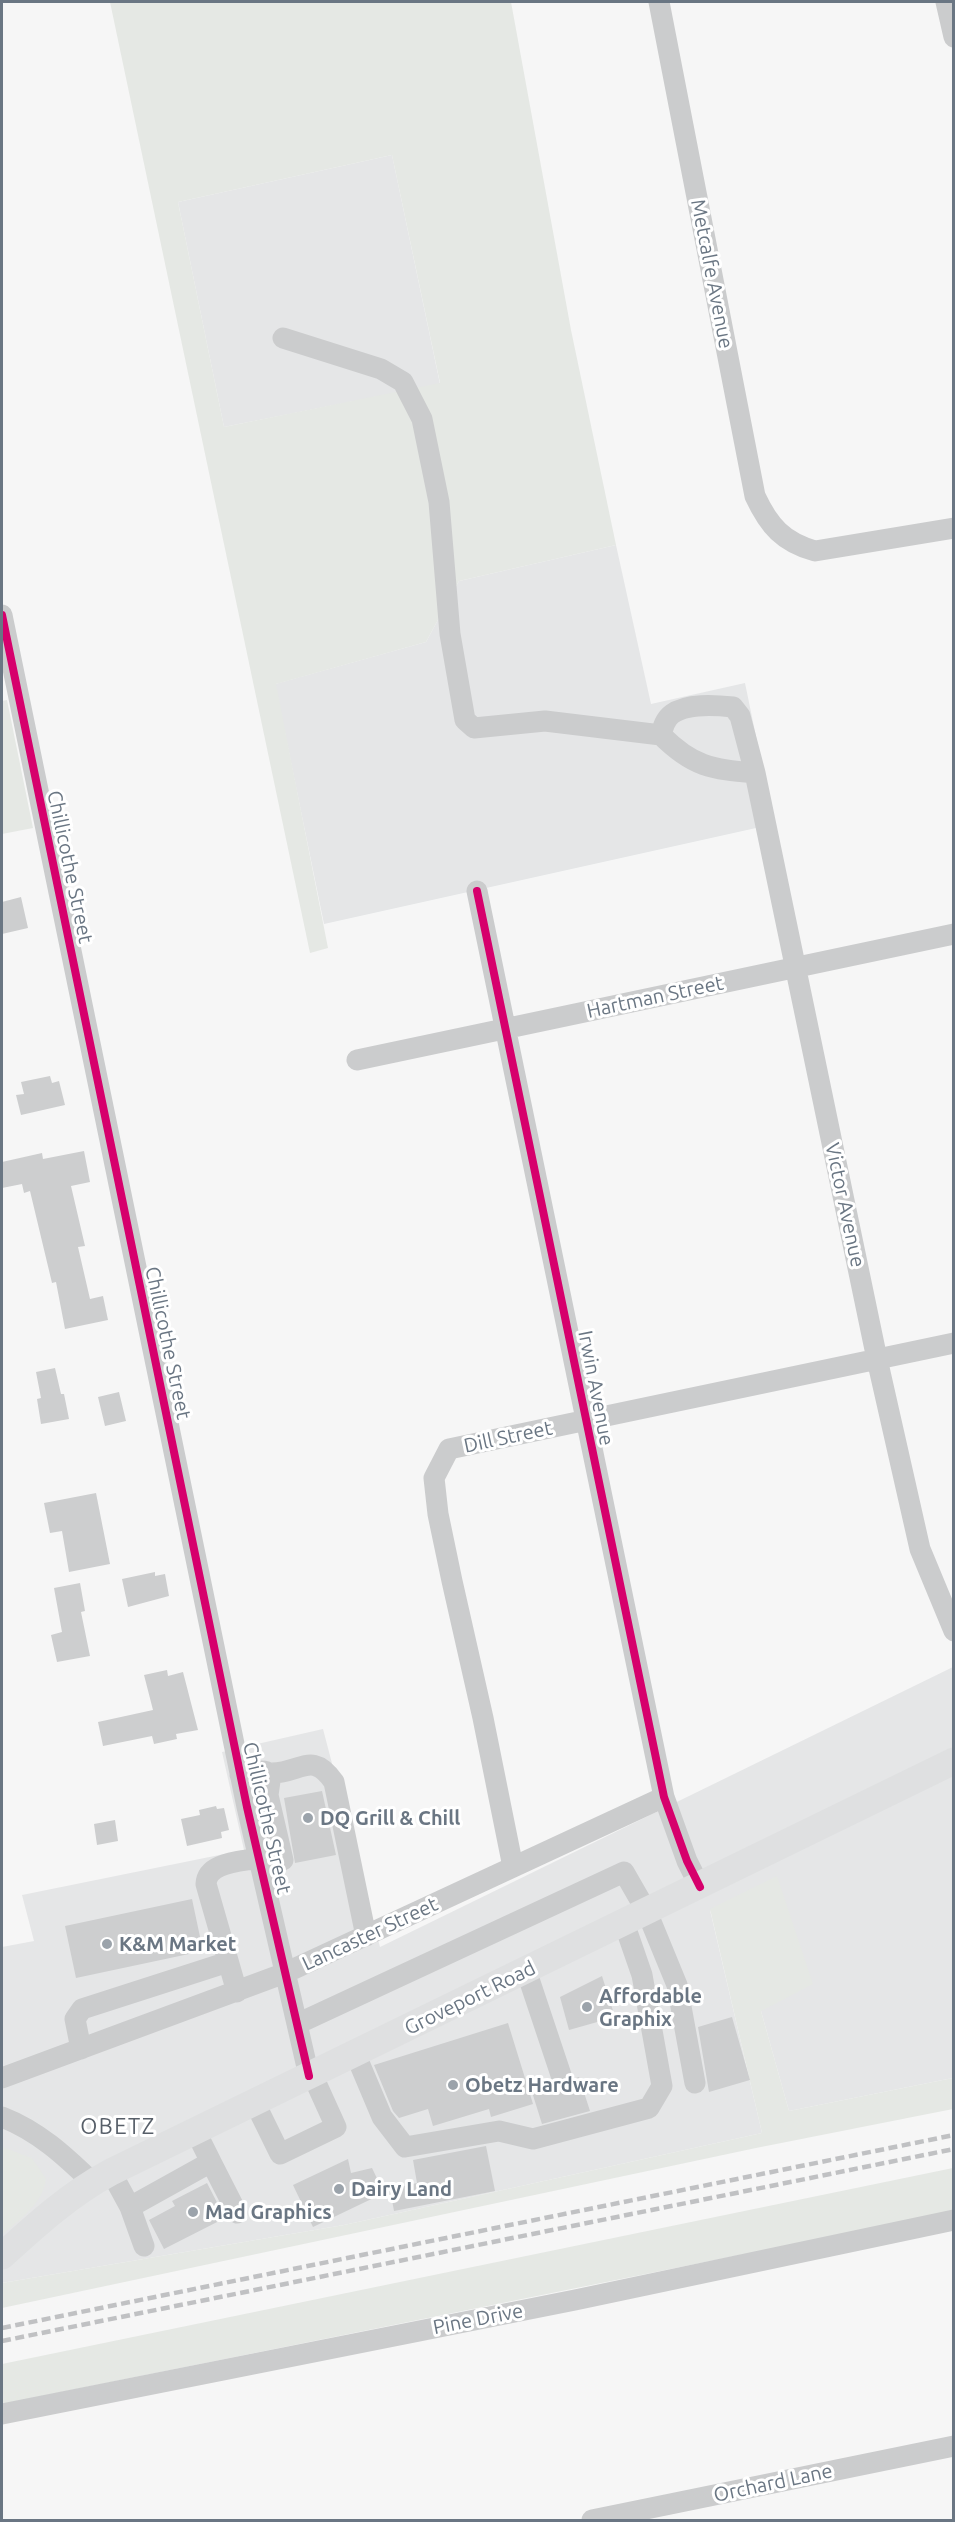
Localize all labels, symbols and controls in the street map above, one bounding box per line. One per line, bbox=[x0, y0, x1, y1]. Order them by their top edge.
street label: Metcalfe Avenue bbox=[686, 197, 738, 351]
street label: Chillicothe Street bbox=[42, 788, 98, 946]
street label: Hartman Street bbox=[585, 971, 725, 1023]
street label: Victor Avenue bbox=[820, 1141, 870, 1269]
street label: Chillicothe Street bbox=[140, 1264, 196, 1422]
street label: Irwin Avenue bbox=[573, 1328, 619, 1448]
street label: Dill Street bbox=[462, 1416, 554, 1458]
street label: Chillicothe Street bbox=[238, 1740, 296, 1896]
place label: DQ Grill & Chill bbox=[320, 1806, 460, 1830]
marker: DQ Grill & Chill bbox=[301, 1811, 315, 1825]
street label: Lancaster Street bbox=[298, 1892, 442, 1976]
place label: K&M Market bbox=[119, 1932, 236, 1956]
marker: K&M Market bbox=[100, 1937, 114, 1951]
street label: Groveport Road bbox=[401, 1956, 539, 2040]
place label: Affordable Graphix bbox=[599, 1984, 702, 2031]
marker: Affordable Graphix bbox=[580, 2000, 594, 2014]
place label: Obetz Hardware bbox=[465, 2073, 619, 2097]
marker: Obetz Hardware bbox=[446, 2078, 460, 2092]
district label: OBETZ bbox=[80, 2114, 156, 2140]
place label: Dairy Land bbox=[351, 2177, 452, 2201]
marker: Dairy Land bbox=[332, 2182, 346, 2196]
place label: Mad Graphics bbox=[205, 2200, 332, 2224]
marker: Mad Graphics bbox=[186, 2205, 200, 2219]
street label: Pine Drive bbox=[431, 2299, 525, 2339]
street label: Orchard Lane bbox=[711, 2459, 835, 2507]

